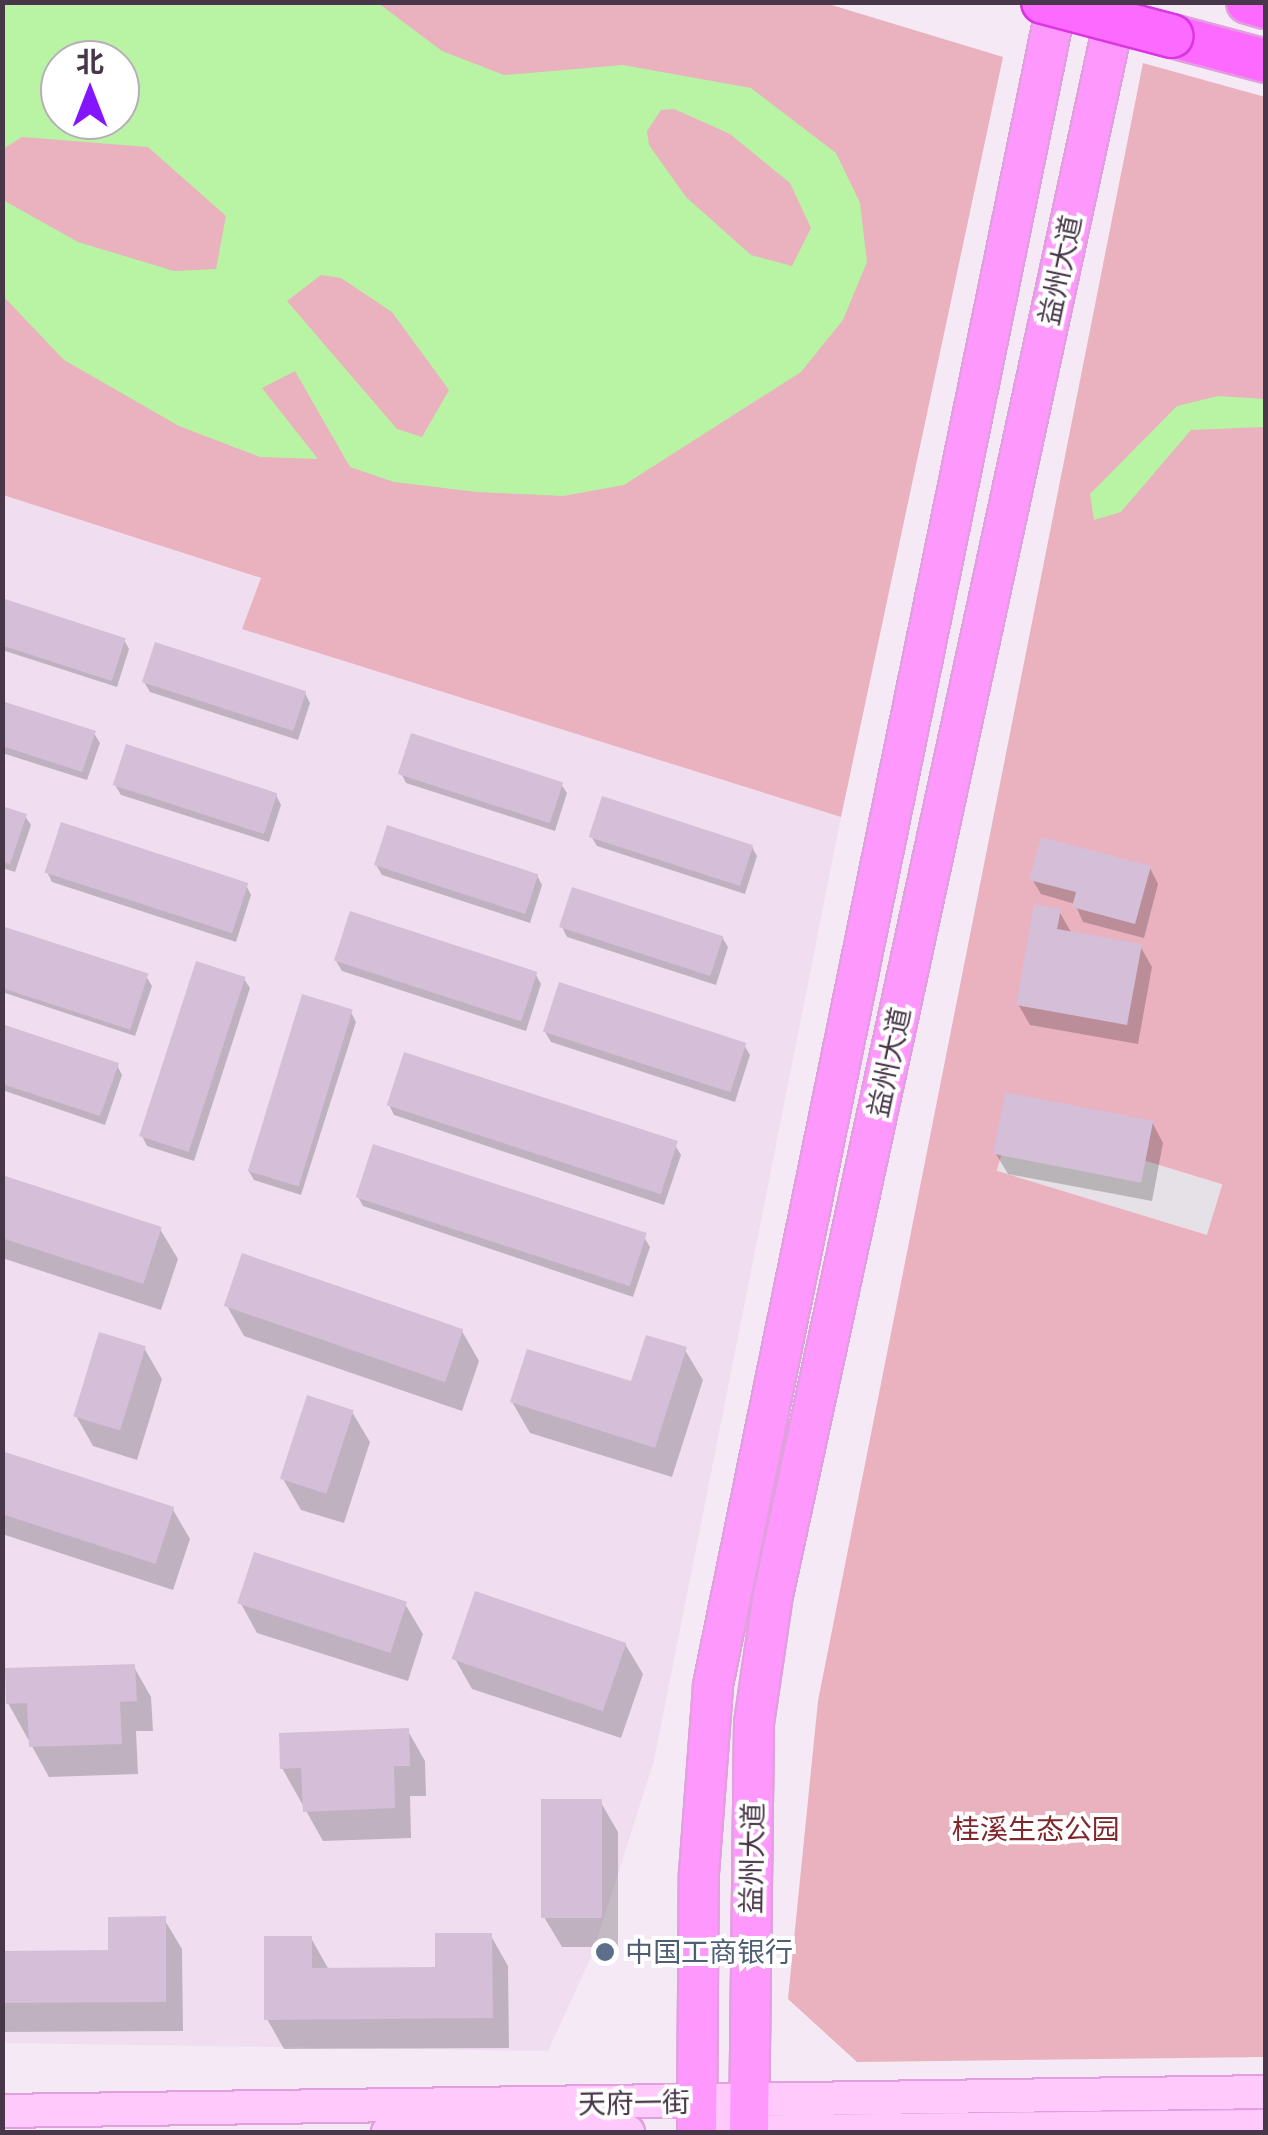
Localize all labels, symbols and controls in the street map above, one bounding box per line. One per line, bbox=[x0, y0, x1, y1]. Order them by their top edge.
north arrow bbox=[40, 40, 140, 140]
text: 北 bbox=[76, 45, 104, 78]
street label: 益州大道 bbox=[1032, 212, 1088, 328]
street label: 益州大道 bbox=[861, 1004, 917, 1120]
street label: 益州大道 bbox=[734, 1802, 770, 1914]
park label: 桂溪生态公园 bbox=[952, 1812, 1120, 1846]
place label: 中国工商银行 bbox=[625, 1935, 793, 1969]
marker: 中国工商银行 bbox=[594, 1941, 616, 1963]
street label: 天府一街 bbox=[578, 2085, 690, 2121]

